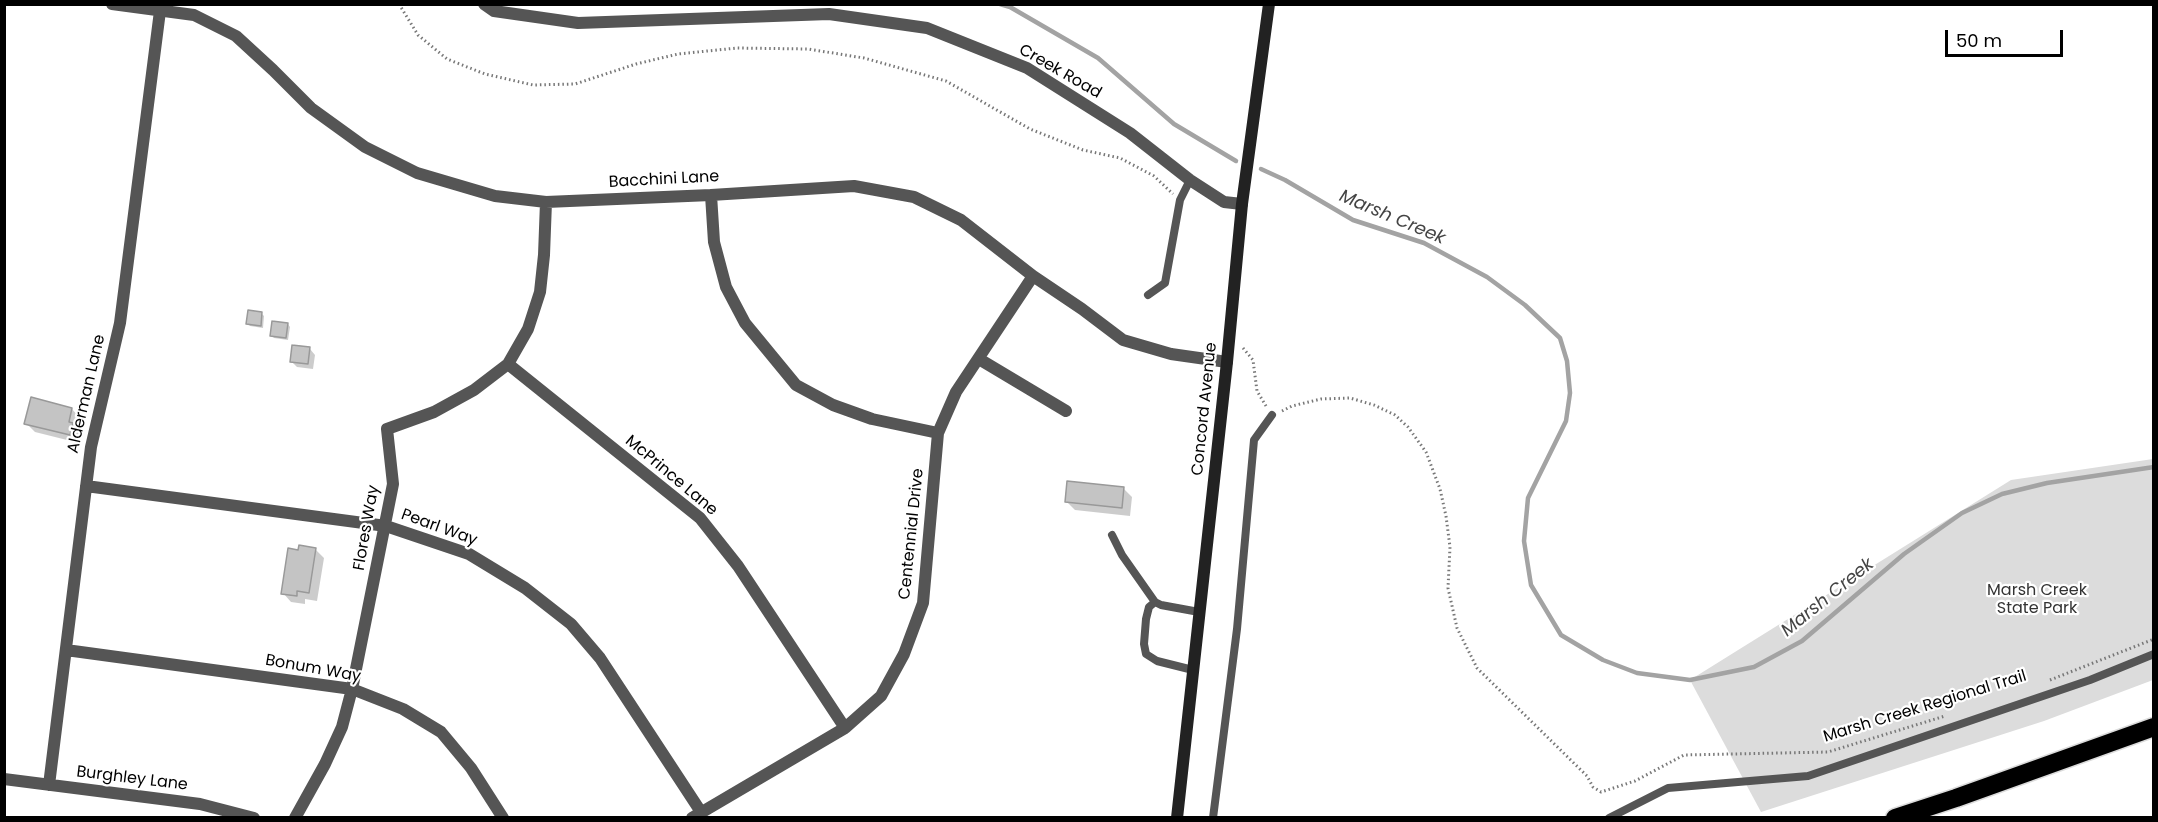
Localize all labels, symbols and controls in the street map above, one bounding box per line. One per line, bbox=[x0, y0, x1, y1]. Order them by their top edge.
scale bar bbox=[1948, 18, 2066, 56]
text: 50 m bbox=[1956, 28, 2002, 53]
street label: Creek Road bbox=[1015, 41, 1105, 103]
street label: Bacchini Lane bbox=[608, 168, 720, 192]
water label: Marsh Creek bbox=[1336, 186, 1448, 250]
street label: Alderman Lane bbox=[64, 333, 110, 455]
street label: Concord Avenue bbox=[1188, 341, 1222, 477]
street label: McPrince Lane bbox=[621, 432, 721, 520]
street label: Centennial Drive bbox=[896, 467, 928, 601]
street label: Flores Way bbox=[350, 484, 384, 572]
street label: Pearl Way bbox=[398, 505, 480, 551]
water label: Marsh Creek bbox=[1777, 554, 1879, 642]
park label: Marsh Creek State Park bbox=[1987, 581, 2087, 619]
street label: Bonum Way bbox=[264, 651, 362, 687]
street label: Marsh Creek Regional Trail bbox=[1821, 667, 2029, 747]
street label: Burghley Lane bbox=[75, 763, 189, 795]

